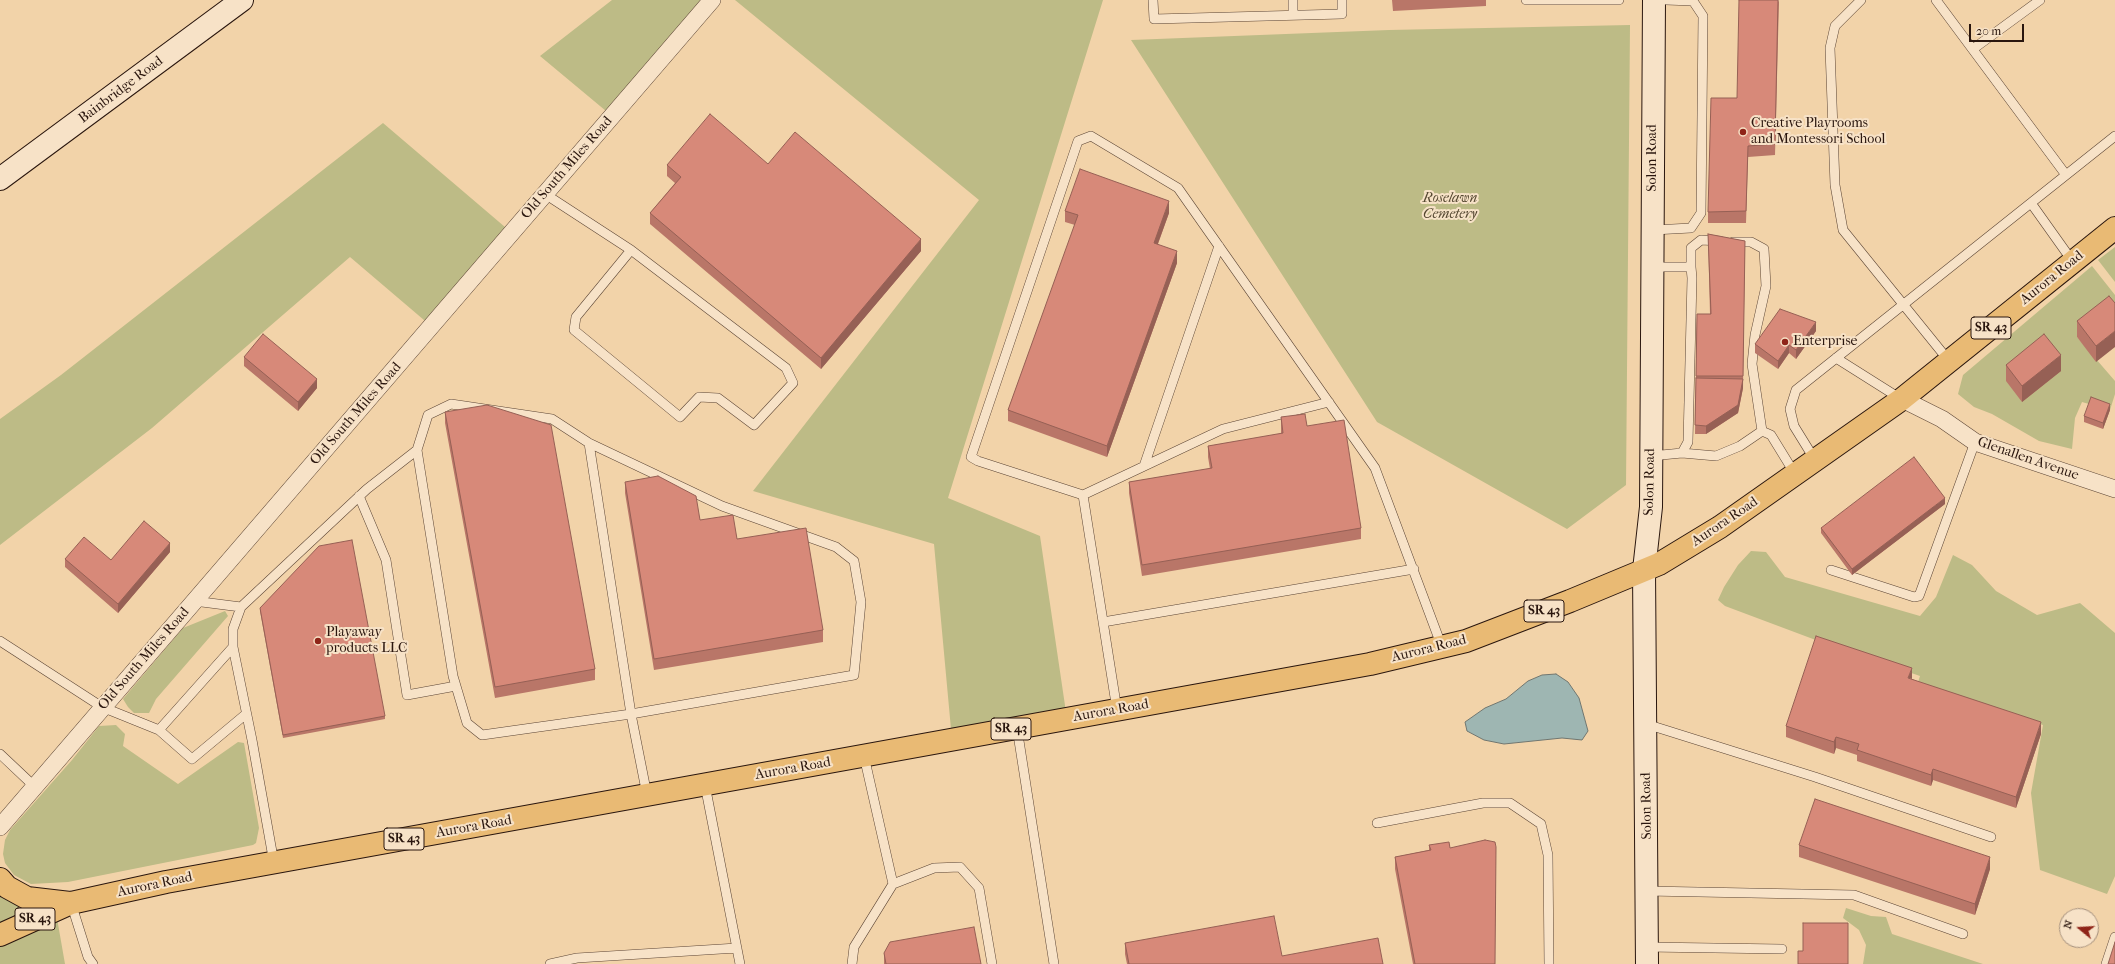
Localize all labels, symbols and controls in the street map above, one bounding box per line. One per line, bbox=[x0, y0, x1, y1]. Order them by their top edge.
scale bar bbox=[1971, 16, 2026, 42]
text: 20 m bbox=[1976, 24, 2001, 38]
street label: Bainbridge Road bbox=[76, 53, 166, 127]
street label: Old South Miles Road bbox=[518, 113, 616, 223]
place label: Creative Playrooms and Montessori School bbox=[1751, 116, 1885, 148]
street label: Solon Road bbox=[1645, 124, 1661, 192]
marker: Creative Playrooms and Montessori School bbox=[1738, 127, 1748, 137]
park label: Roselawn Cemetery bbox=[1423, 191, 1477, 224]
street label: Aurora Road bbox=[2017, 247, 2087, 309]
road number: SR 43 bbox=[1971, 317, 2011, 339]
place label: Enterprise bbox=[1793, 334, 1858, 350]
marker: Enterprise bbox=[1780, 337, 1790, 347]
street label: Old South Miles Road bbox=[307, 359, 405, 469]
street label: Glenallen Avenue bbox=[1975, 434, 2081, 484]
street label: Solon Road bbox=[1641, 448, 1659, 516]
street label: Aurora Road bbox=[1689, 494, 1761, 550]
road number: SR 43 bbox=[1524, 600, 1564, 622]
street label: Old South Miles Road bbox=[95, 604, 193, 714]
place label: Playaway products LLC bbox=[326, 625, 408, 658]
street label: Aurora Road bbox=[1390, 632, 1468, 666]
marker: Playaway products LLC bbox=[313, 636, 323, 646]
street label: Aurora Road bbox=[1072, 696, 1150, 726]
road number: SR 43 bbox=[991, 718, 1031, 740]
street label: Aurora Road bbox=[754, 754, 832, 784]
street label: Solon Road bbox=[1638, 772, 1656, 840]
street label: Aurora Road bbox=[435, 812, 513, 842]
road number: SR 43 bbox=[384, 828, 424, 850]
street label: Aurora Road bbox=[116, 869, 194, 901]
road number: SR 43 bbox=[15, 908, 55, 930]
north arrow bbox=[2059, 908, 2099, 948]
text: N bbox=[2061, 918, 2076, 930]

